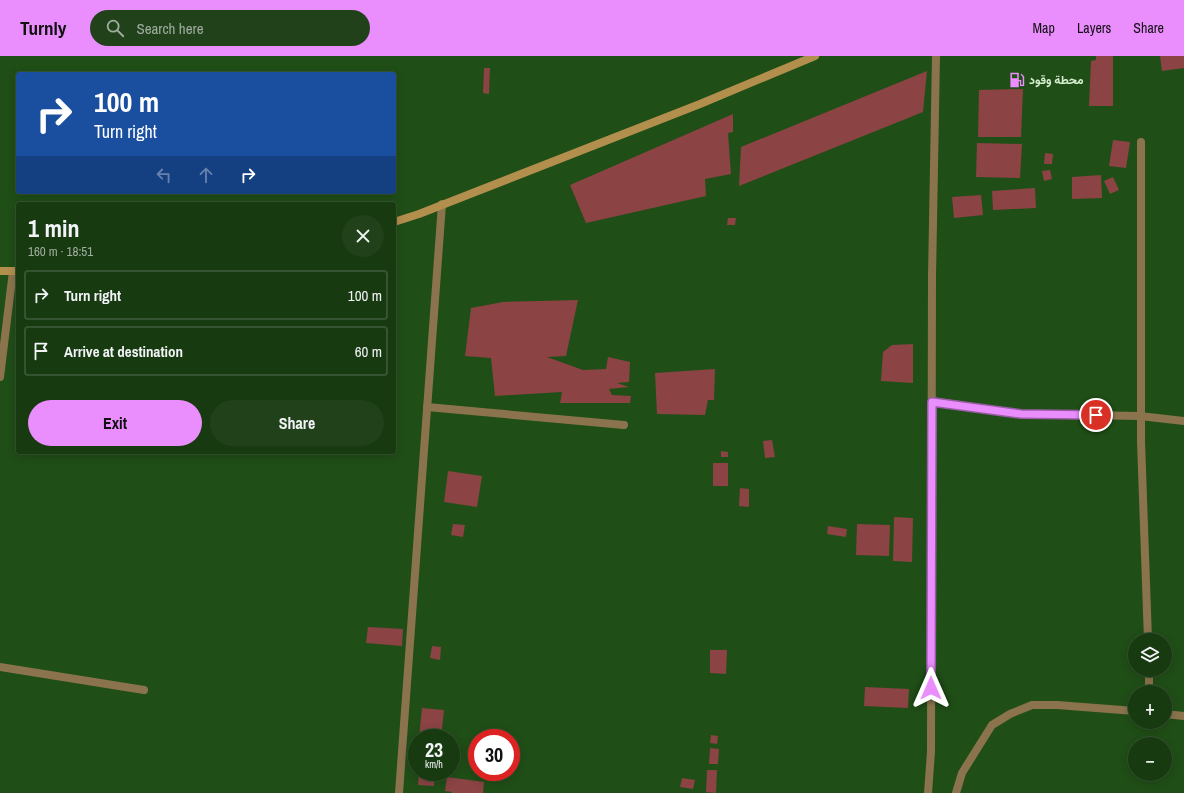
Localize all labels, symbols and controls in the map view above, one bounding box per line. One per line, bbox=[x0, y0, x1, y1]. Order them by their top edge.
search box bbox=[90, 10, 370, 46]
text: Turnly bbox=[20, 15, 66, 41]
icon: search bbox=[104, 17, 126, 39]
text: Search here bbox=[136, 18, 204, 39]
text: Map bbox=[1033, 19, 1055, 37]
text: Layers bbox=[1077, 19, 1111, 37]
text: Share bbox=[1133, 19, 1164, 37]
fuel station icon: محطة وقود bbox=[1008, 71, 1026, 89]
place label: محطة وقود bbox=[1029, 72, 1084, 88]
text: 100 m bbox=[94, 83, 159, 121]
icon: right bbox=[28, 88, 80, 140]
text: Turn right bbox=[94, 119, 157, 144]
icon: left bbox=[153, 164, 175, 186]
icon: ahead bbox=[195, 164, 217, 186]
icon: right bbox=[237, 164, 259, 186]
text: 1 min bbox=[28, 212, 79, 244]
button: close bbox=[342, 215, 384, 257]
text: 160 m · 18:51 bbox=[28, 243, 93, 260]
icon: right bbox=[30, 284, 52, 306]
text: Turn right bbox=[64, 285, 121, 306]
text: 100 m bbox=[348, 285, 382, 306]
icon: arrive bbox=[30, 340, 52, 362]
text: Arrive at destination bbox=[64, 341, 183, 362]
text: 60 m bbox=[355, 341, 382, 362]
pin bbox=[1079, 398, 1113, 432]
button: Exit bbox=[28, 400, 202, 446]
button: Share bbox=[210, 400, 384, 446]
icon: arrive bbox=[1085, 404, 1107, 426]
map controls bbox=[1128, 633, 1172, 781]
button: layers bbox=[1128, 633, 1172, 677]
position arrow bbox=[910, 667, 952, 709]
button: + bbox=[1128, 685, 1172, 729]
speed limit sign: 30 bbox=[468, 729, 520, 781]
text: 23 bbox=[425, 736, 443, 763]
button: − bbox=[1128, 737, 1172, 781]
text: km/h bbox=[425, 758, 443, 771]

